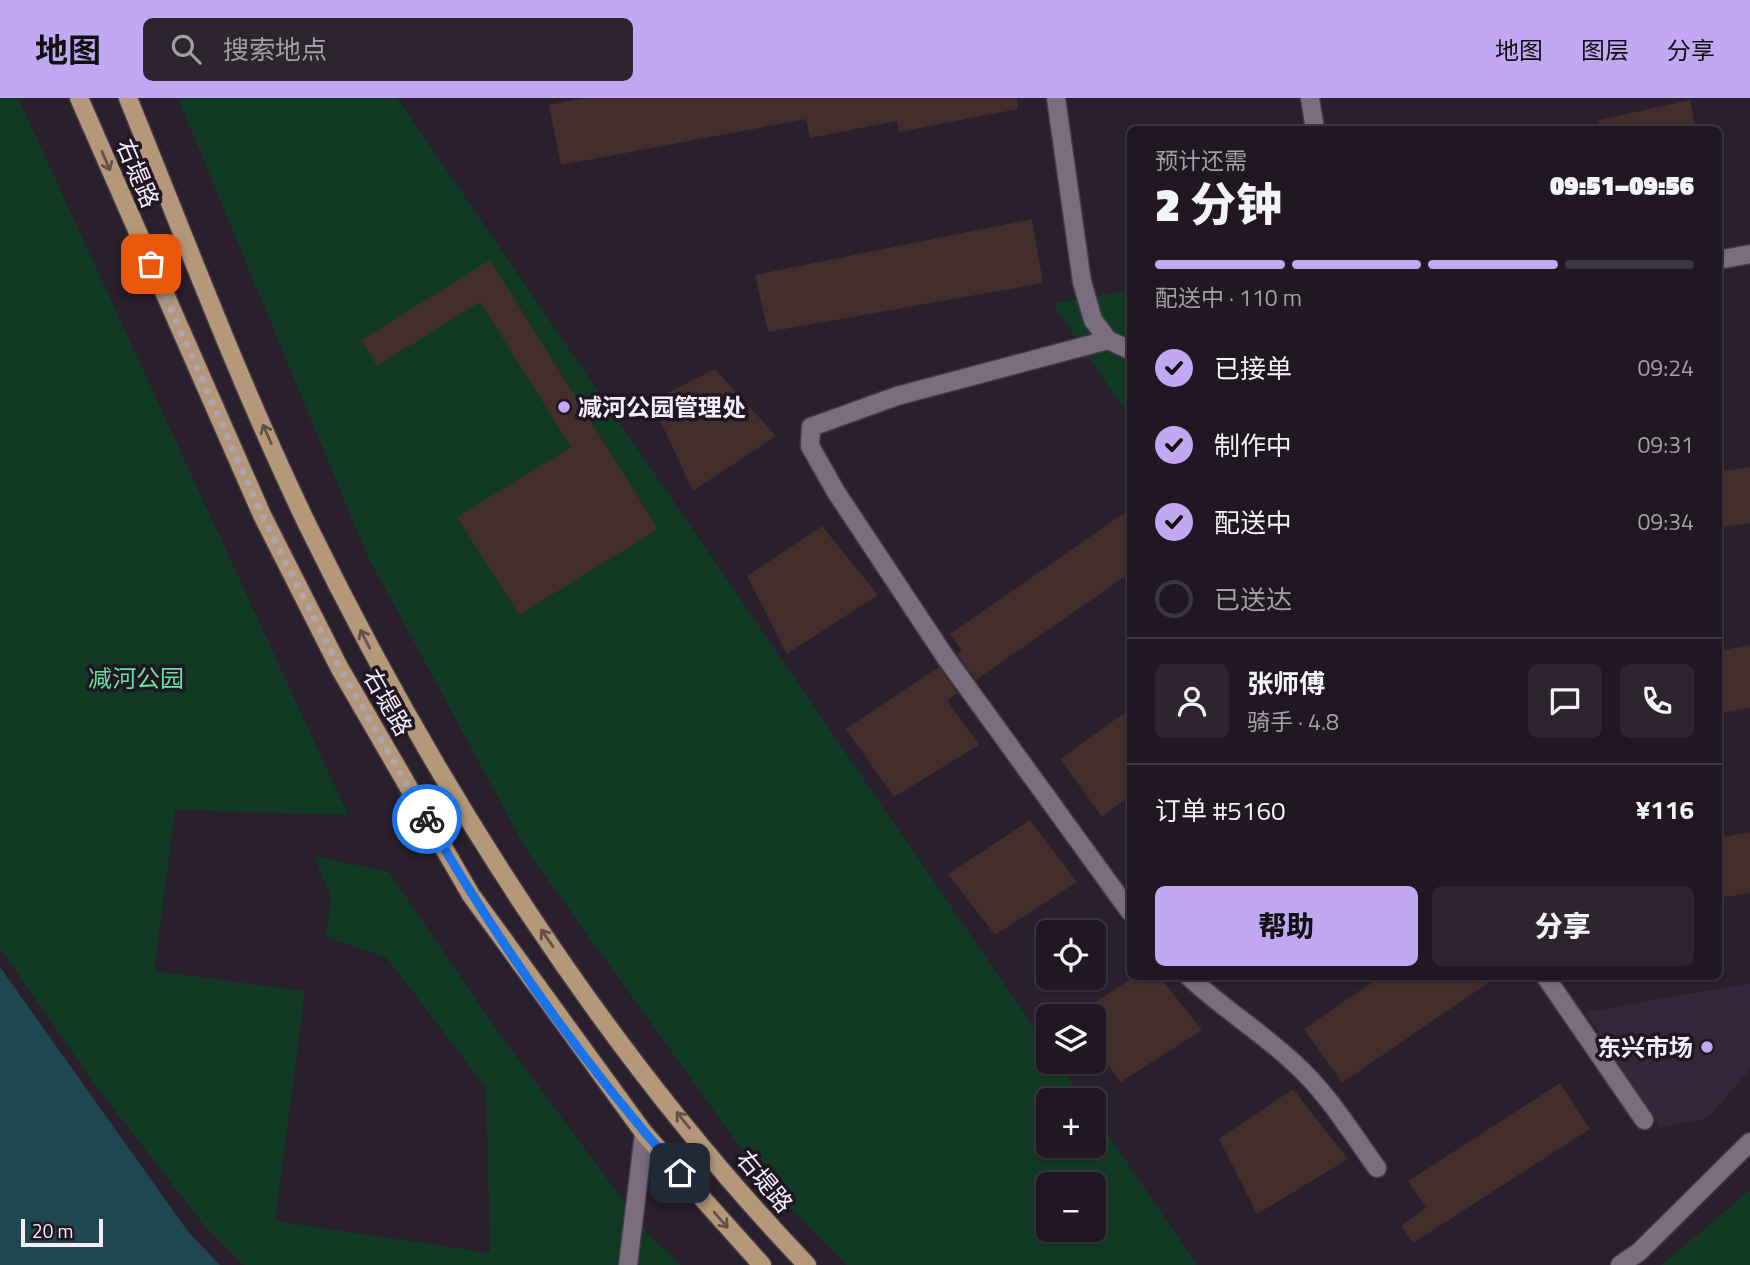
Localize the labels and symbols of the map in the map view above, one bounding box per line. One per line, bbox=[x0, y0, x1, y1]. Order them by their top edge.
street label: 右堤路 bbox=[107, 133, 169, 213]
one-way arrow bbox=[100, 149, 113, 171]
pin bbox=[121, 234, 181, 294]
place label: 减河公园管理处 bbox=[578, 389, 746, 425]
marker: 减河公园管理处 bbox=[556, 399, 572, 415]
one-way arrow bbox=[260, 424, 273, 445]
one-way arrow bbox=[358, 629, 372, 650]
park label: 减河公园 bbox=[88, 660, 184, 696]
street label: 右堤路 bbox=[354, 662, 422, 742]
courier bbox=[392, 784, 462, 854]
one-way arrow bbox=[540, 929, 554, 948]
place label: 东兴市场 bbox=[1597, 1029, 1693, 1065]
marker: 东兴市场 bbox=[1699, 1039, 1715, 1055]
one-way arrow bbox=[676, 1112, 691, 1130]
street label: 右堤路 bbox=[728, 1142, 802, 1220]
pin bbox=[650, 1143, 710, 1203]
one-way arrow bbox=[713, 1211, 729, 1229]
scale bar bbox=[21, 1216, 103, 1248]

